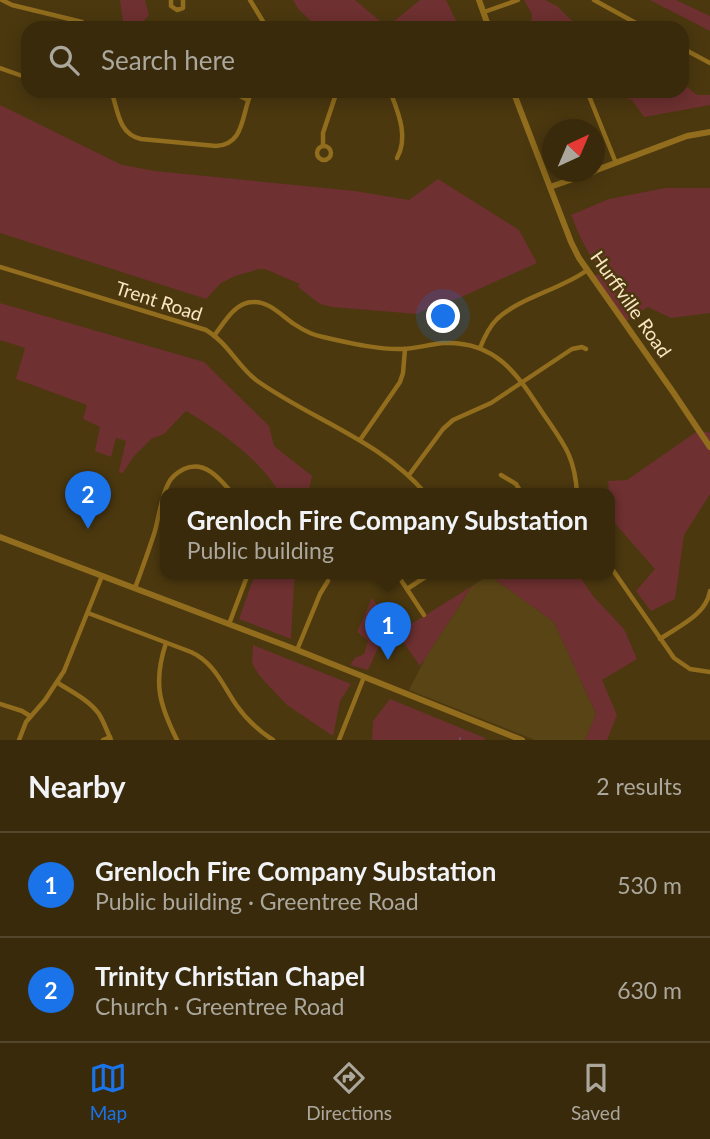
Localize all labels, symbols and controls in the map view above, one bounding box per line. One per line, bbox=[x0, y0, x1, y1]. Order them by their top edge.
search box bbox=[21, 21, 689, 98]
icon: search bbox=[45, 41, 83, 79]
text: Search here bbox=[101, 44, 235, 76]
north arrow bbox=[542, 119, 605, 182]
street label: Hurffville Road bbox=[586, 246, 677, 361]
street label: Trent Road bbox=[113, 276, 205, 325]
your location bbox=[426, 299, 460, 333]
pin: 2 bbox=[65, 471, 111, 529]
popup bbox=[160, 488, 615, 579]
text: Grenloch Fire Company Substation bbox=[187, 504, 588, 536]
text: Public building bbox=[187, 536, 334, 564]
pin: 1 bbox=[365, 602, 411, 660]
text: Nearby bbox=[28, 768, 126, 804]
text: 2 results bbox=[596, 772, 682, 800]
text: Grenloch Fire Company Substation bbox=[95, 855, 496, 887]
text: 1 bbox=[44, 871, 58, 899]
text: 530 m bbox=[617, 871, 682, 899]
text: Public building · Greentree Road bbox=[95, 887, 419, 915]
text: Trinity Christian Chapel bbox=[95, 960, 365, 992]
text: 2 bbox=[44, 976, 58, 1004]
text: 630 m bbox=[617, 976, 682, 1004]
text: Church · Greentree Road bbox=[95, 992, 344, 1020]
tab: Map bbox=[89, 1059, 127, 1124]
tab: Directions bbox=[306, 1059, 392, 1124]
tab: Saved bbox=[571, 1059, 621, 1124]

